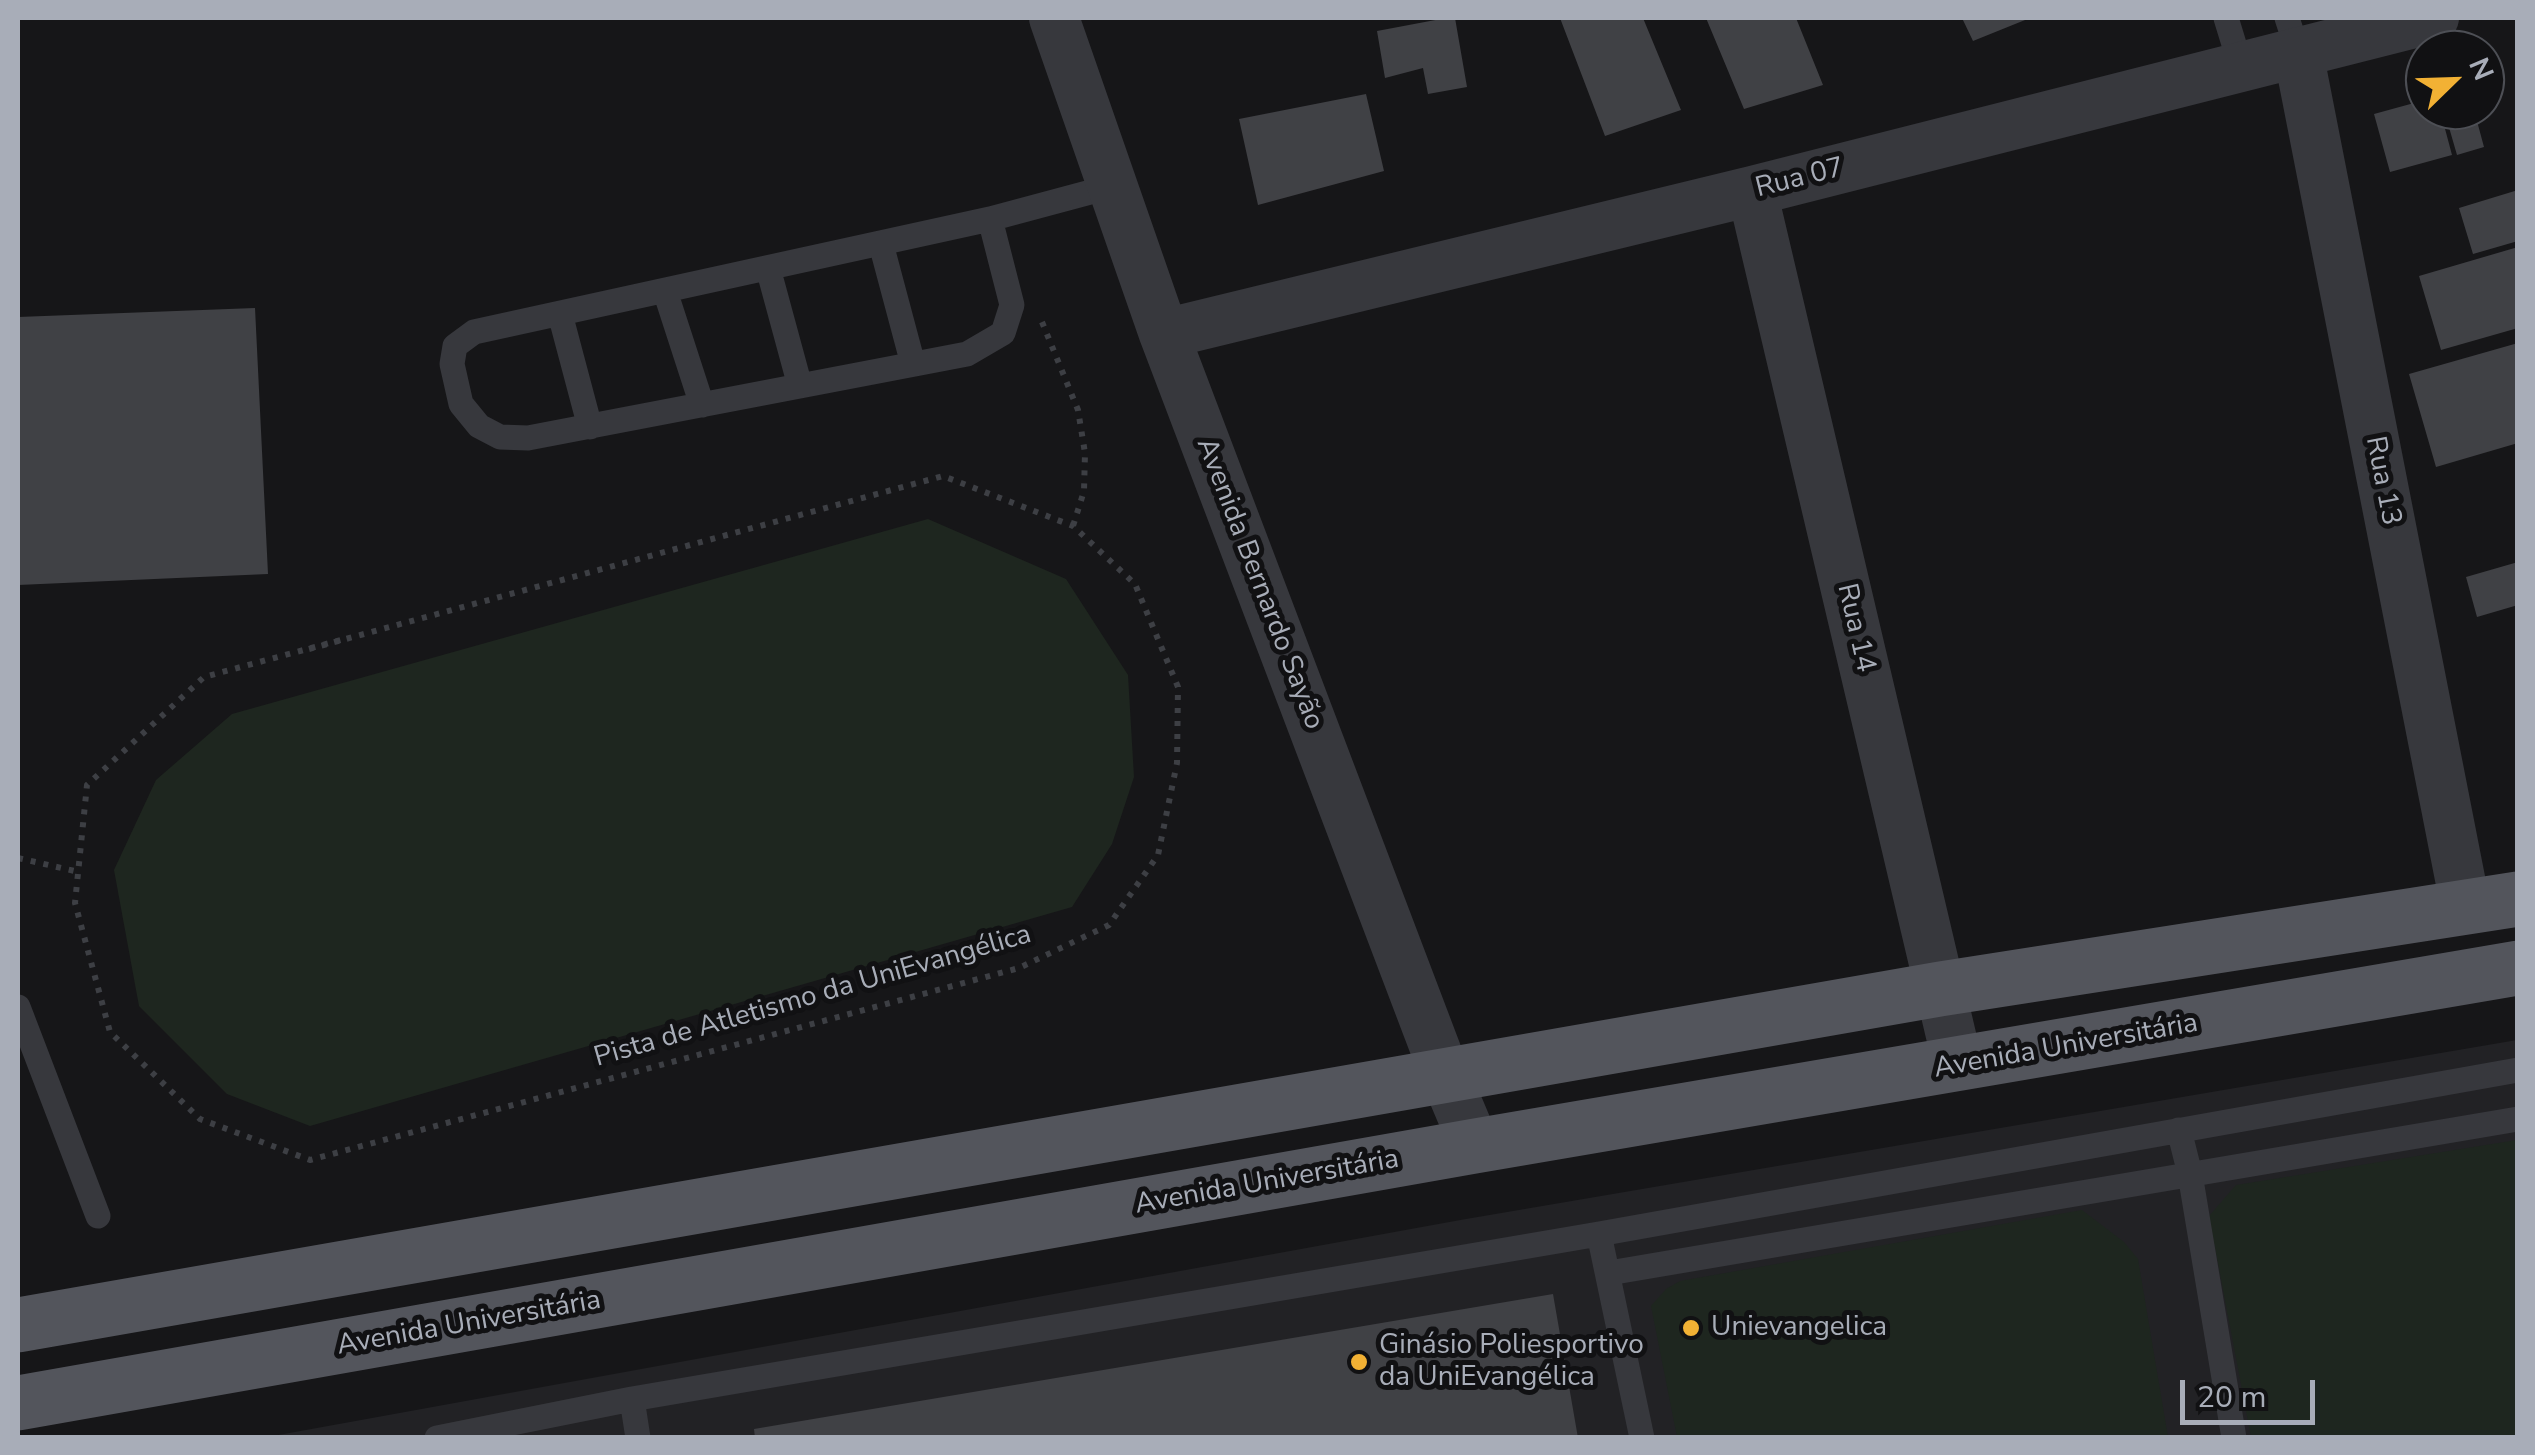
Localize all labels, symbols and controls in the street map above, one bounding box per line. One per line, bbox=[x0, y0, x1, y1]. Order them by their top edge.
north arrow bbox=[2405, 30, 2505, 130]
text: N bbox=[2459, 52, 2502, 86]
street label: Rua 07 bbox=[1752, 152, 1848, 206]
street label: Avenida Bernardo Sayão bbox=[1188, 434, 1330, 734]
street label: Rua 13 bbox=[2357, 434, 2407, 528]
street label: Rua 14 bbox=[1828, 580, 1882, 676]
street label: Pista de Atletismo da UniEvangélica bbox=[591, 918, 1035, 1076]
street label: Avenida Universitária bbox=[1931, 1007, 2201, 1087]
street label: Avenida Universitária bbox=[1132, 1143, 1402, 1223]
street label: Avenida Universitária bbox=[334, 1284, 604, 1364]
place label: Unievangelica bbox=[1711, 1311, 1887, 1345]
marker: Unievangelica bbox=[1680, 1317, 1702, 1339]
place label: Ginásio Poliesportivo da UniEvangélica bbox=[1379, 1329, 1644, 1395]
marker: Ginásio Poliesportivo da UniEvangélica bbox=[1348, 1351, 1370, 1373]
scale bar bbox=[2185, 1360, 2320, 1422]
text: 20 m bbox=[2197, 1377, 2266, 1418]

